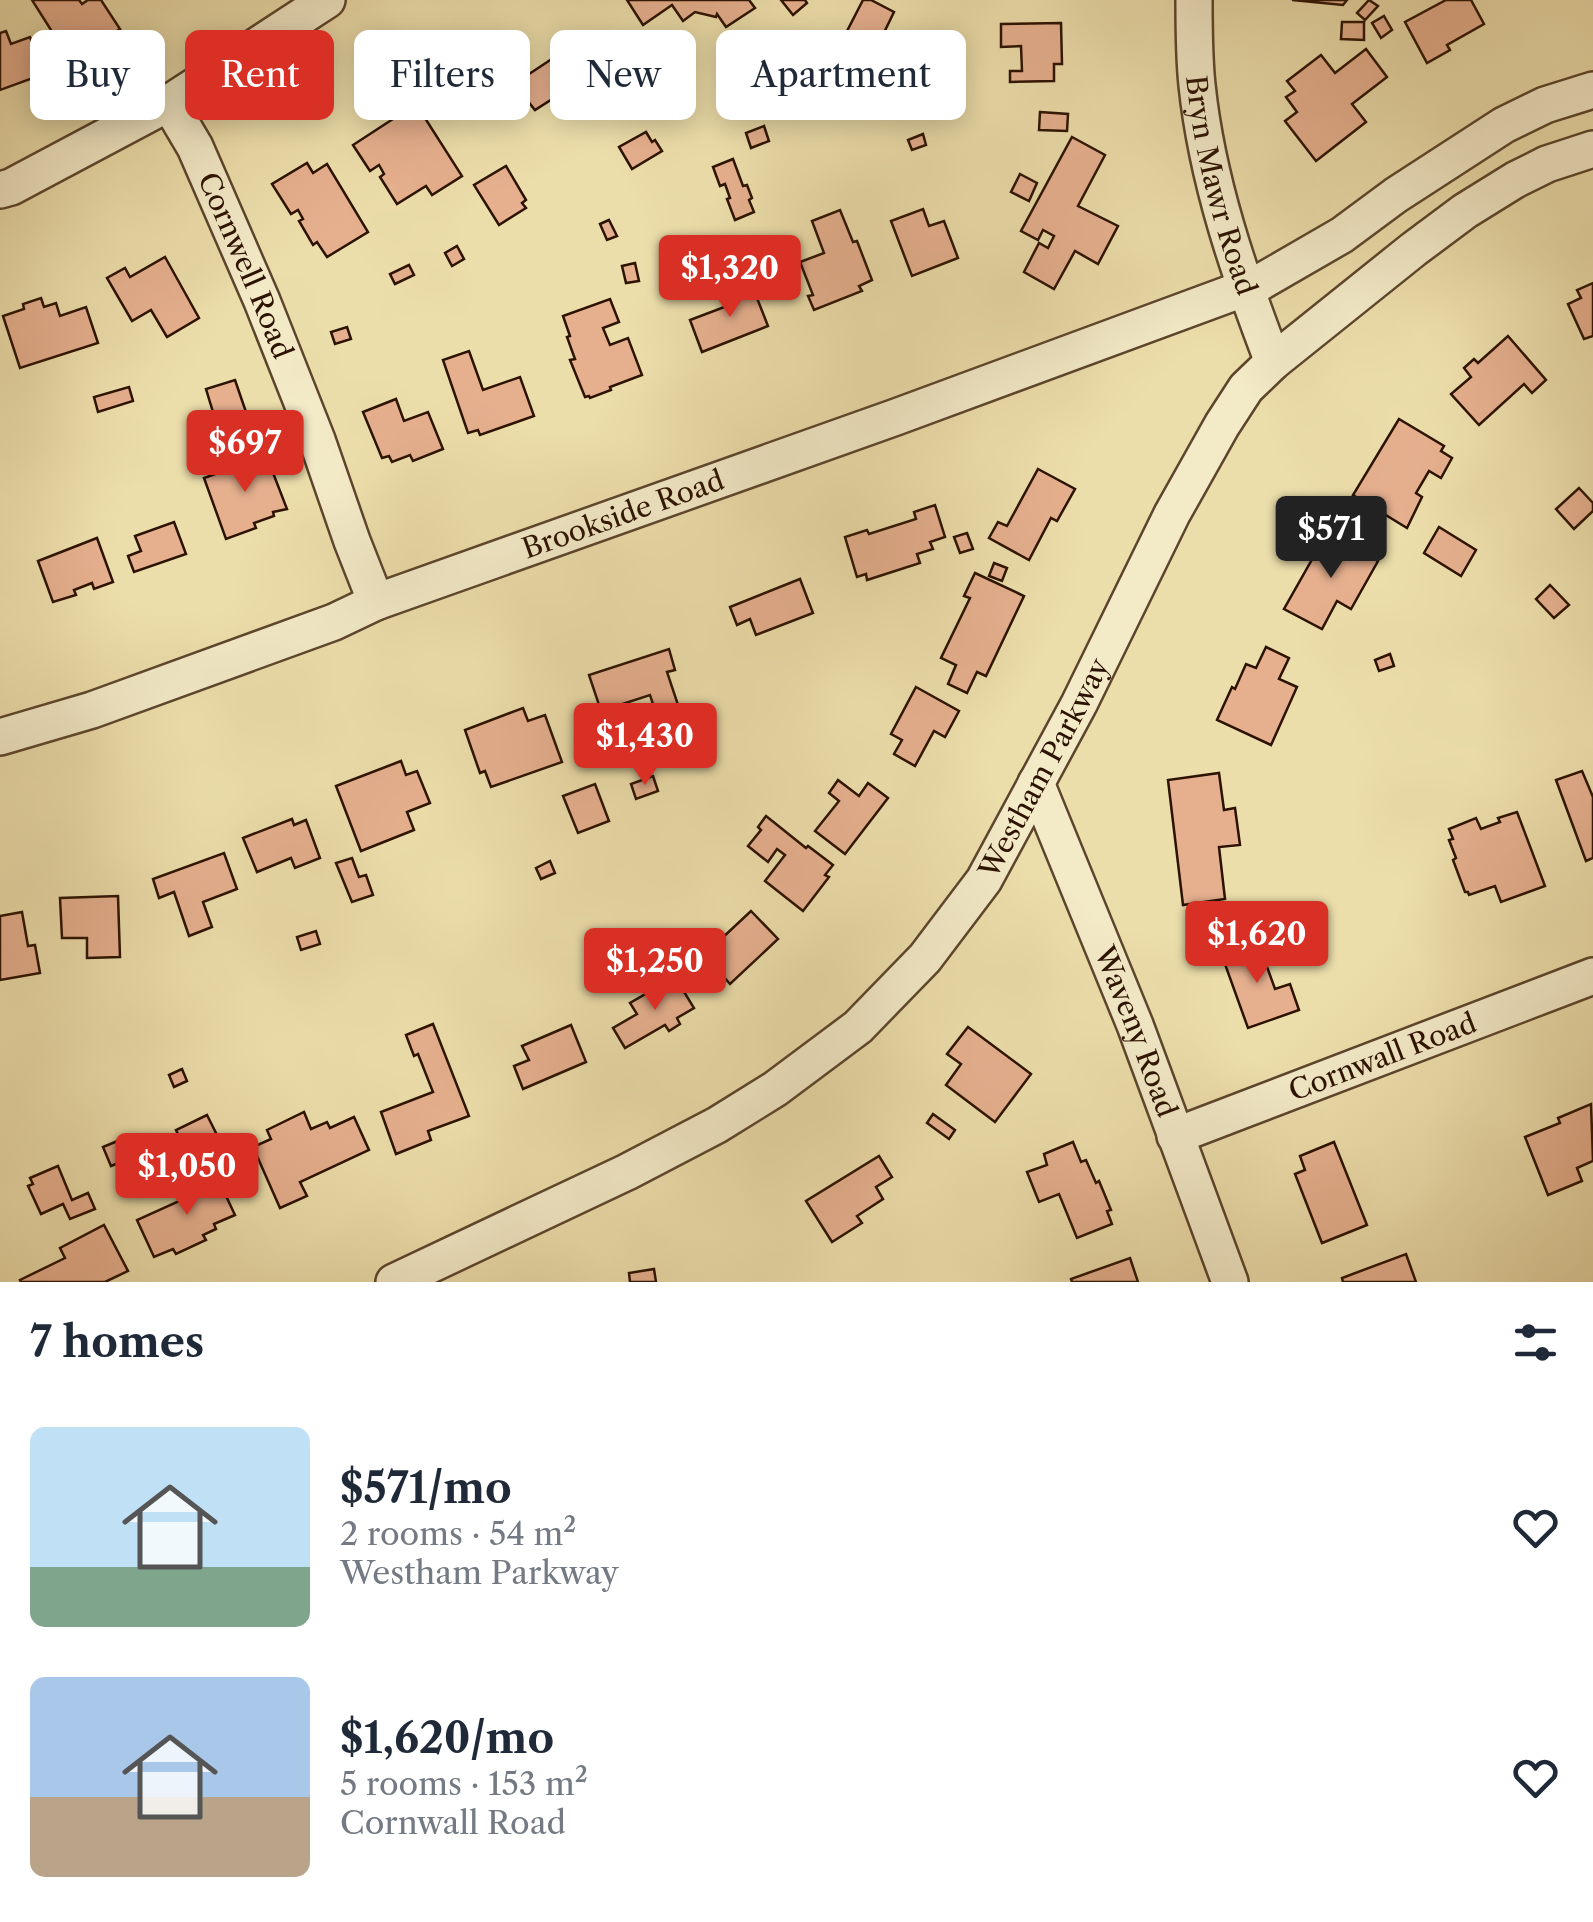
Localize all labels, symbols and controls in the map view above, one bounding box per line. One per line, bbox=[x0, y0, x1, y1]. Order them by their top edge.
chip: Buy bbox=[30, 30, 165, 120]
chip: Rent bbox=[185, 30, 334, 120]
chip: Filters bbox=[354, 30, 530, 120]
chip: New bbox=[550, 30, 696, 120]
chip: Apartment bbox=[716, 30, 966, 120]
street label: Bryn Mawr Road bbox=[1179, 74, 1264, 299]
street label: Cornwell Road bbox=[191, 167, 300, 363]
pin: $1,320 bbox=[649, 235, 811, 320]
text: $1,320 bbox=[681, 248, 779, 287]
pin: $697 bbox=[186, 410, 304, 495]
text: $697 bbox=[209, 423, 281, 462]
street label: Brookside Road bbox=[518, 463, 728, 566]
pin: $571 bbox=[1272, 496, 1390, 581]
text: $571 bbox=[1298, 509, 1364, 548]
street label: Westham Parkway bbox=[971, 652, 1116, 885]
pin: $1,430 bbox=[564, 703, 726, 788]
text: $1,430 bbox=[596, 716, 694, 755]
pin: $1,620 bbox=[1176, 901, 1338, 986]
text: $1,620 bbox=[1207, 914, 1307, 953]
pin: $1,250 bbox=[574, 928, 736, 1013]
street label: Waveny Road bbox=[1087, 940, 1185, 1122]
text: $1,250 bbox=[606, 941, 704, 980]
street label: Cornwall Road bbox=[1284, 1005, 1481, 1108]
pin: $1,050 bbox=[106, 1133, 268, 1218]
text: $1,050 bbox=[137, 1146, 237, 1185]
icon: filters bbox=[1508, 1315, 1563, 1370]
text: 7 homes bbox=[30, 1316, 204, 1368]
text: $571/mo bbox=[340, 1462, 512, 1514]
icon: home bbox=[110, 1467, 230, 1587]
icon: heart bbox=[1508, 1500, 1563, 1555]
text: 2 rooms · 54 m² bbox=[340, 1514, 576, 1553]
text: Westham Parkway bbox=[340, 1553, 619, 1592]
text: $1,620/mo bbox=[340, 1712, 554, 1764]
icon: home bbox=[110, 1717, 230, 1837]
icon: heart bbox=[1508, 1750, 1563, 1805]
text: 5 rooms · 153 m² bbox=[340, 1764, 588, 1803]
text: Cornwall Road bbox=[340, 1803, 566, 1842]

